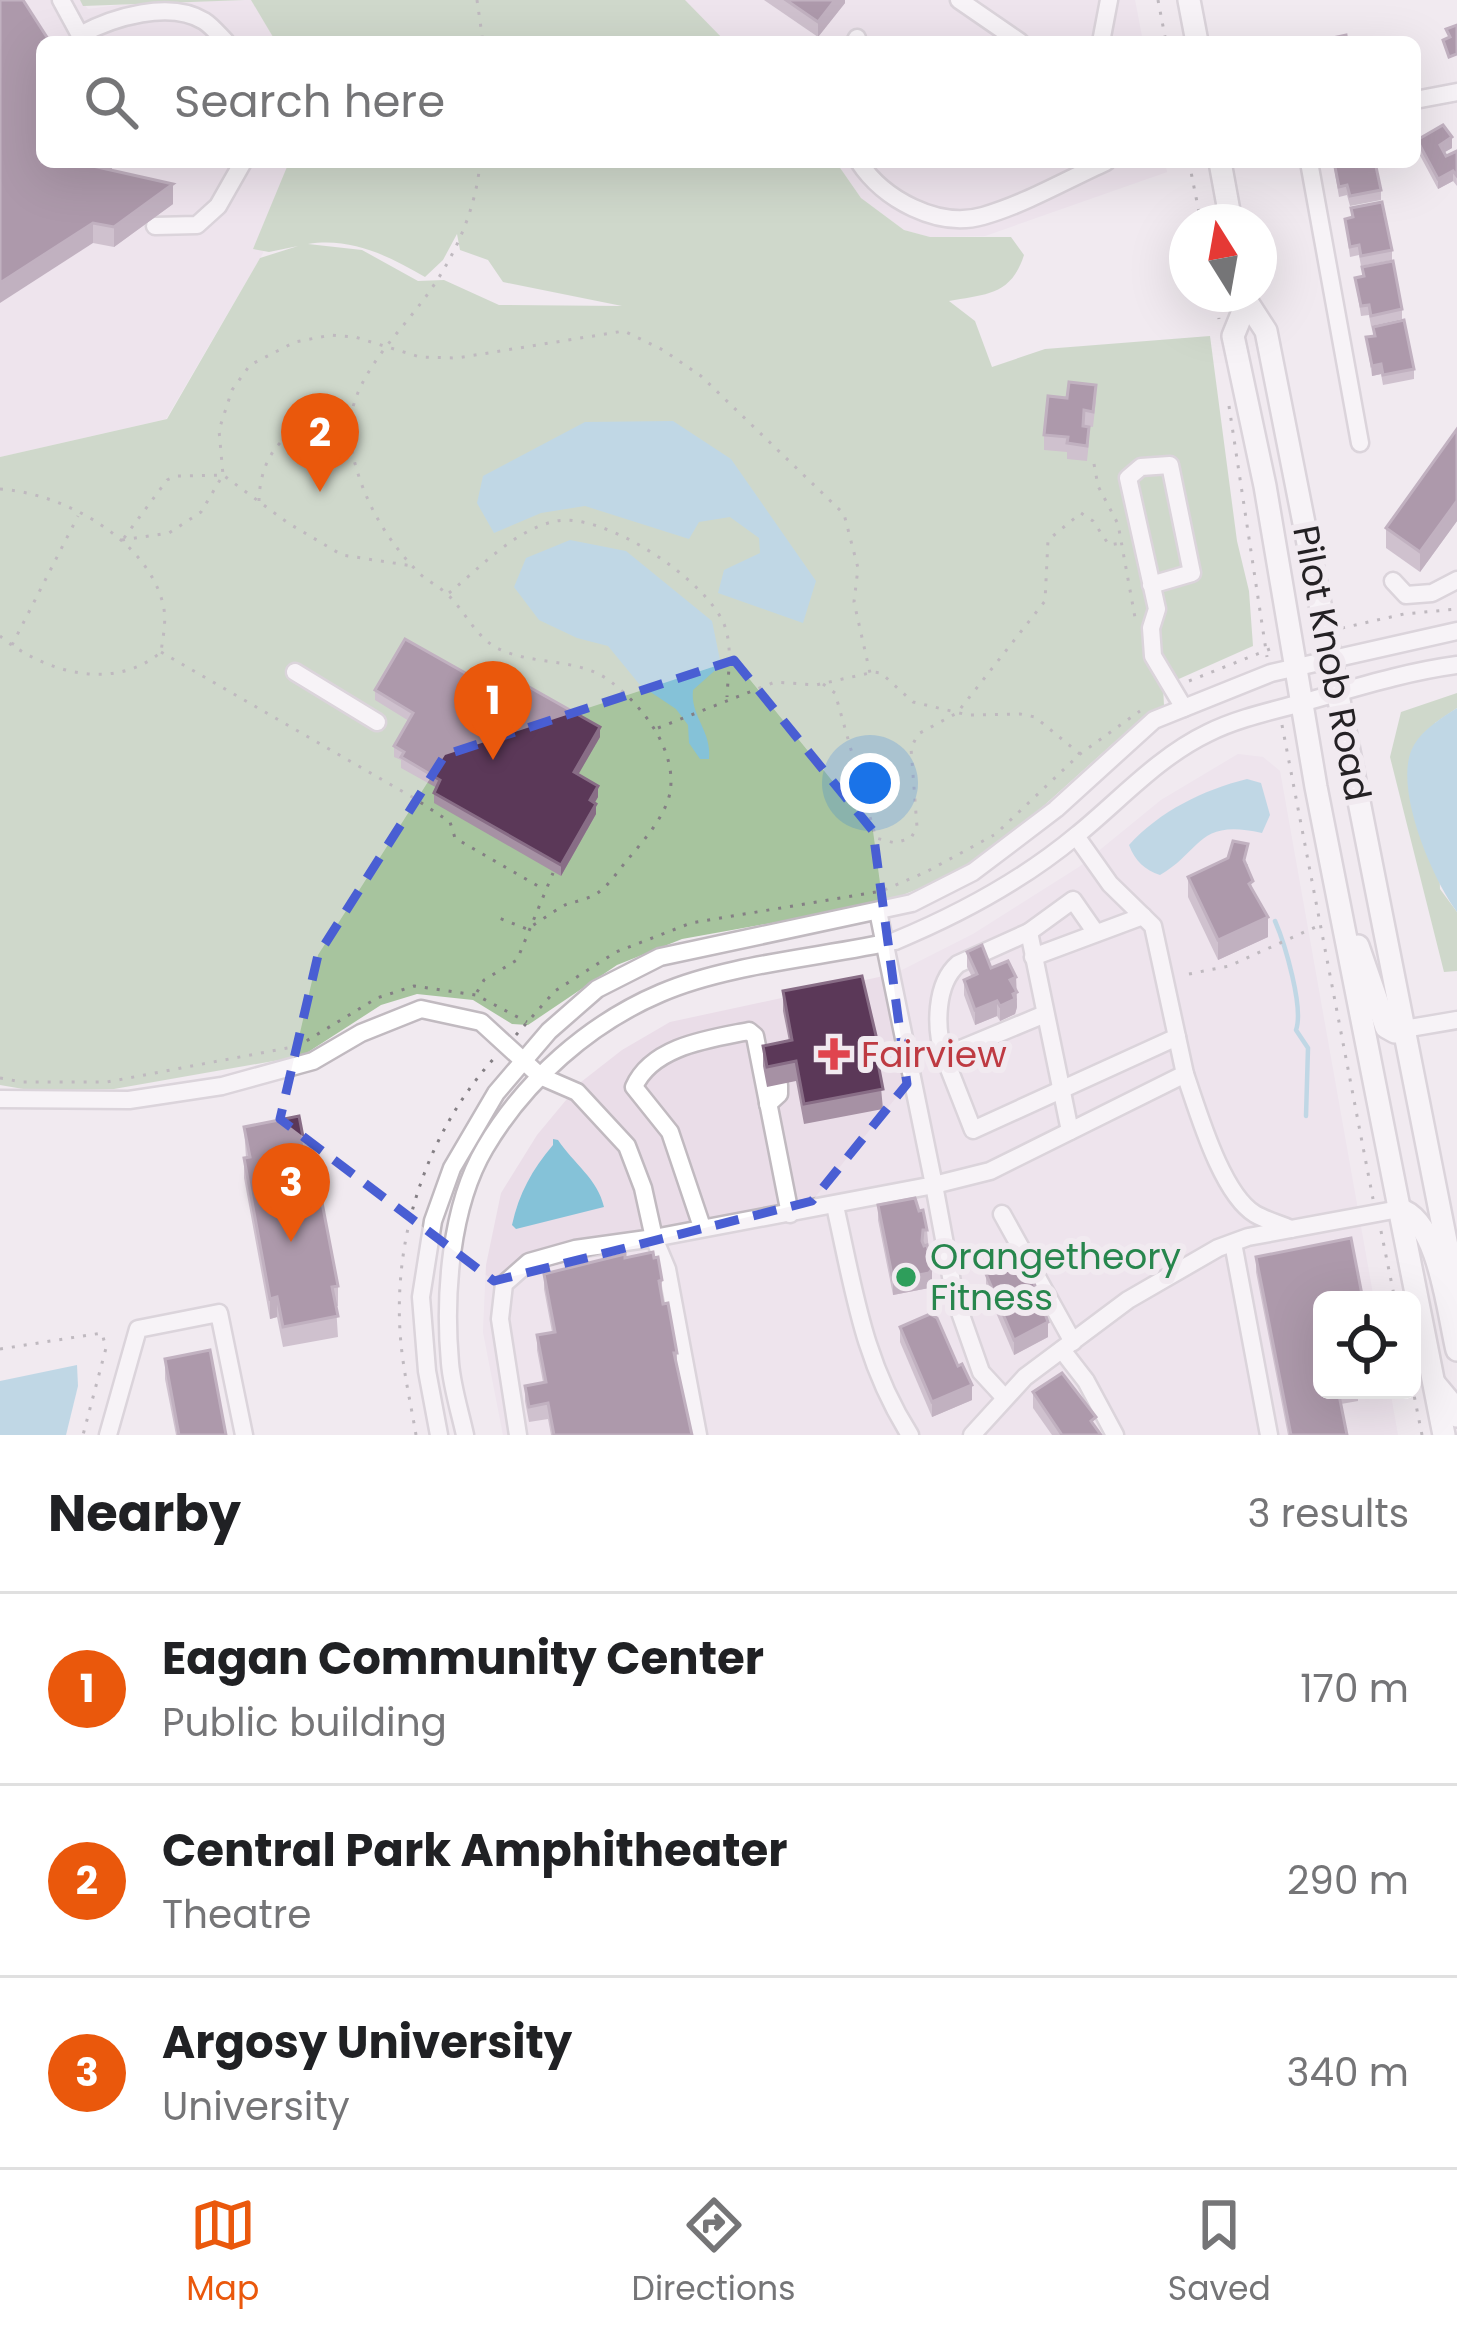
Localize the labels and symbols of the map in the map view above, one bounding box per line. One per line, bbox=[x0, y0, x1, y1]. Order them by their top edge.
north arrow bbox=[1169, 204, 1277, 312]
pin: 2 bbox=[281, 393, 359, 492]
street label: Pilot Knob Road bbox=[1280, 521, 1384, 805]
pin: 1 bbox=[454, 661, 532, 760]
your location bbox=[840, 753, 900, 813]
place label: Fairview bbox=[861, 1029, 1007, 1080]
marker: Fairview bbox=[818, 1038, 850, 1070]
pin: 3 bbox=[252, 1143, 330, 1242]
place label: Orangetheory Fitness bbox=[930, 1231, 1181, 1323]
marker: Orangetheory Fitness bbox=[893, 1264, 919, 1290]

